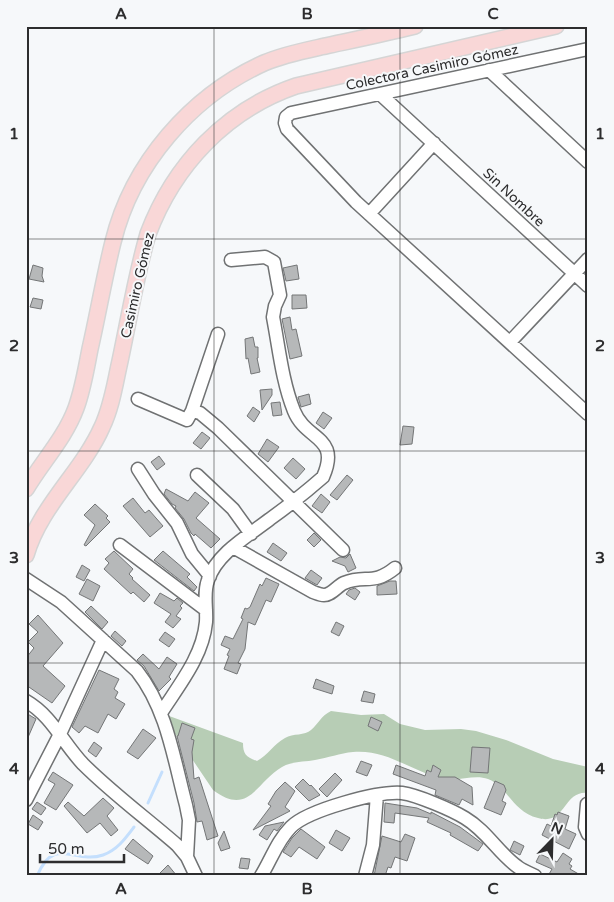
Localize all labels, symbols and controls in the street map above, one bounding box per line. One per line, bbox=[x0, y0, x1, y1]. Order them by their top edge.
text: A bbox=[115, 4, 127, 24]
text: B bbox=[301, 4, 313, 24]
text: C bbox=[487, 4, 499, 24]
street label: Colectora Casimiro Gómez bbox=[344, 41, 520, 94]
text: 1 bbox=[9, 124, 19, 144]
text: 1 bbox=[595, 124, 605, 144]
street label: Sin Nombre bbox=[479, 164, 548, 230]
street label: Casimiro Gómez bbox=[117, 230, 158, 340]
text: 2 bbox=[9, 336, 19, 356]
text: 2 bbox=[595, 336, 605, 356]
text: 3 bbox=[9, 548, 19, 568]
text: 3 bbox=[595, 548, 605, 568]
text: 4 bbox=[9, 759, 19, 779]
text: 4 bbox=[595, 759, 605, 779]
north arrow bbox=[526, 814, 576, 864]
text: N bbox=[548, 818, 565, 839]
scale bar bbox=[40, 832, 124, 864]
text: 50 m bbox=[48, 840, 85, 858]
text: A bbox=[115, 879, 127, 899]
text: B bbox=[301, 879, 313, 899]
text: C bbox=[487, 879, 499, 899]

